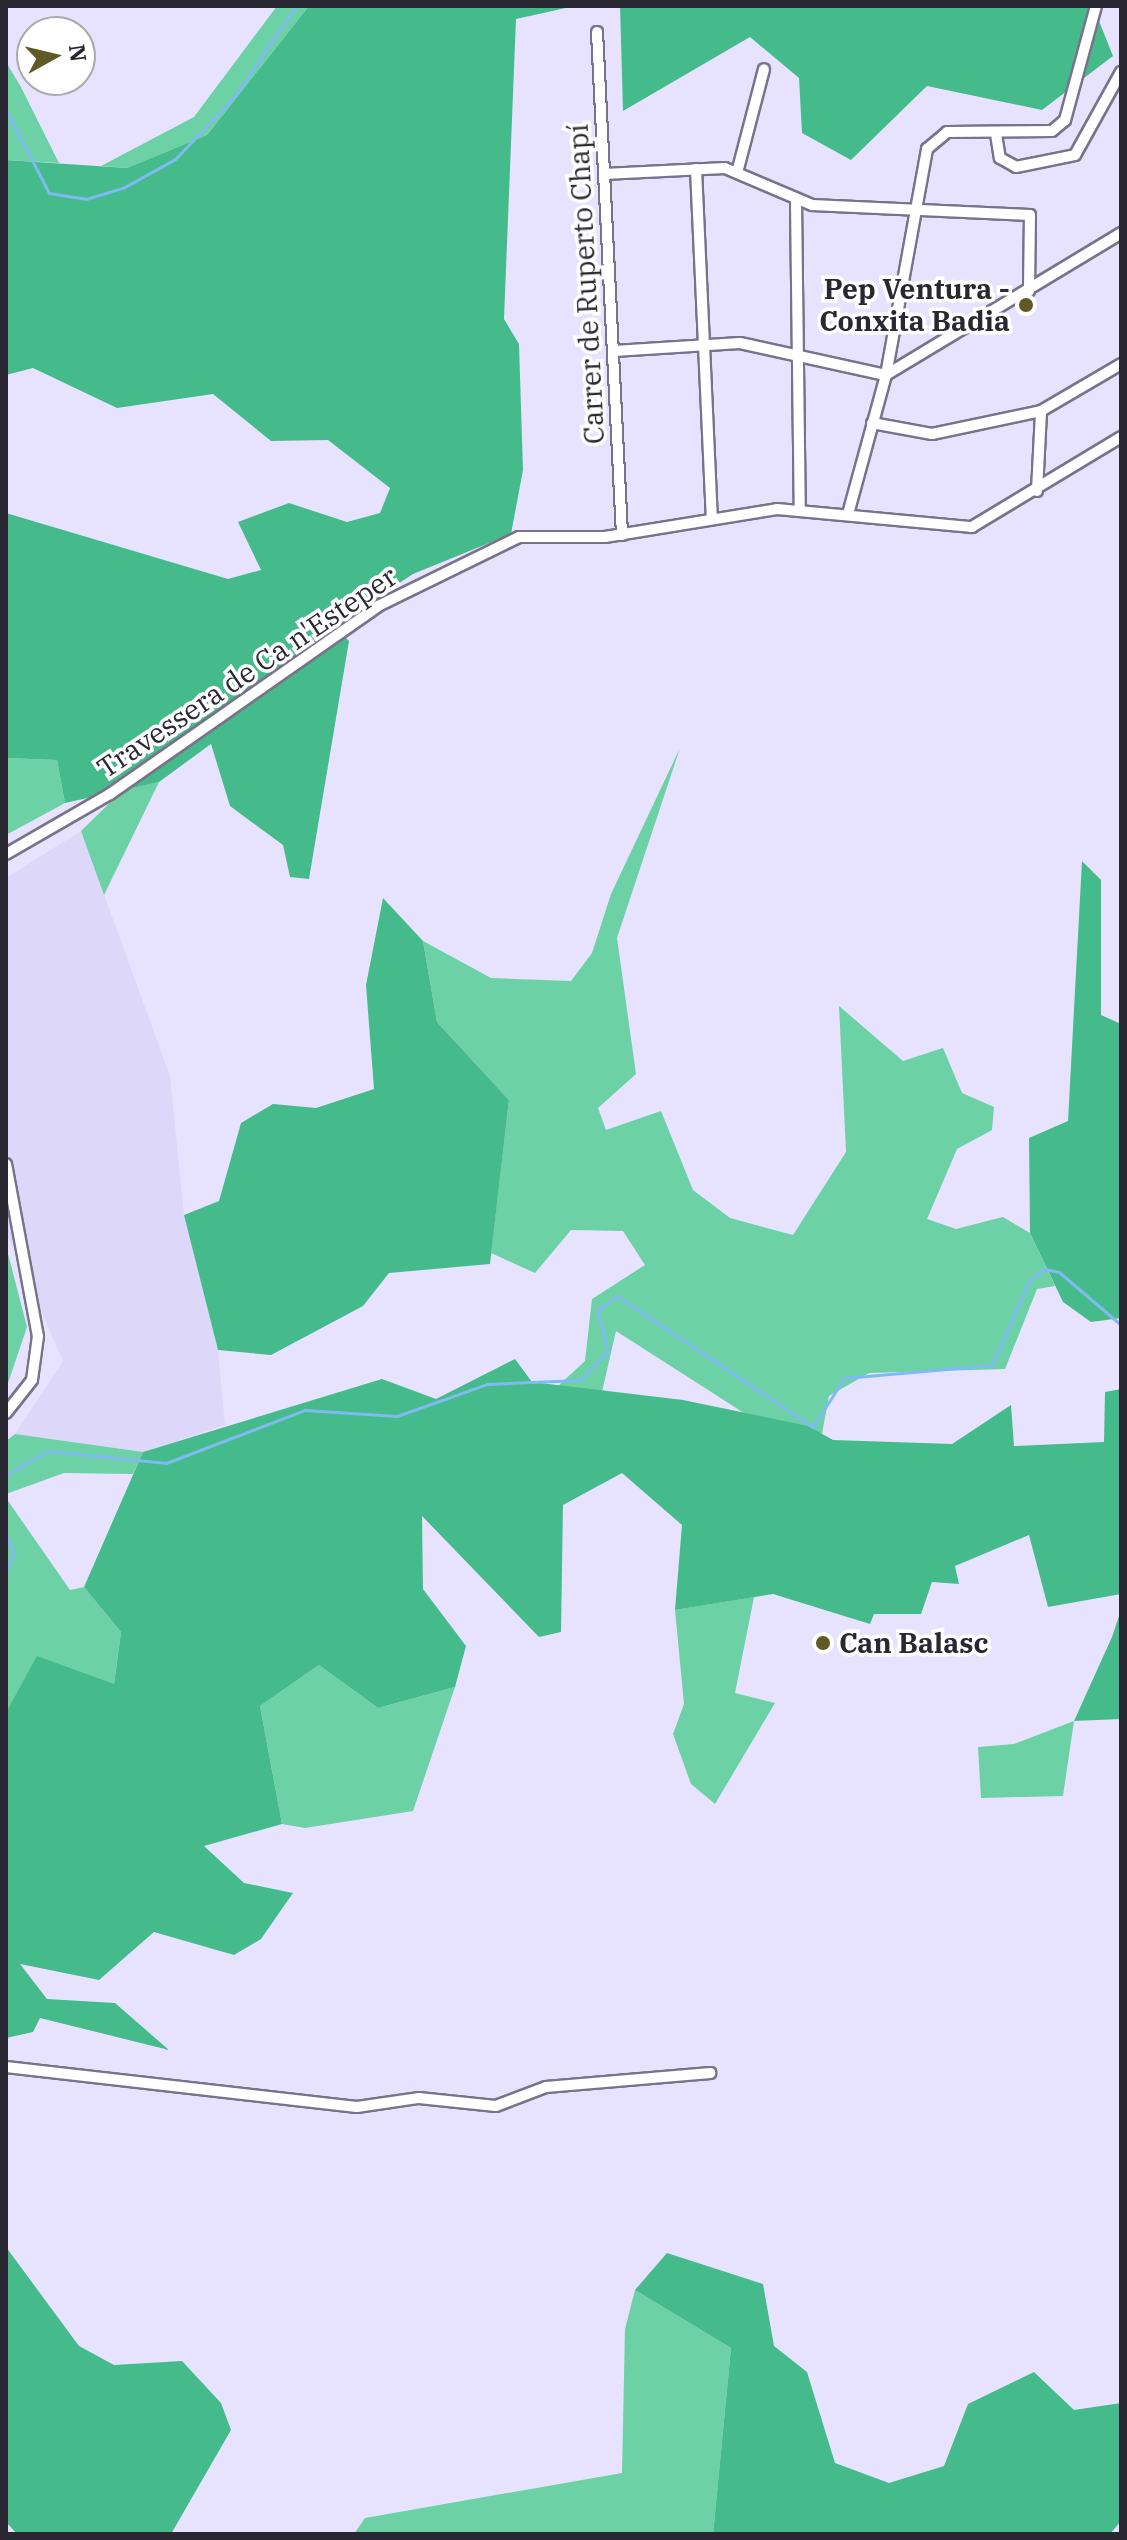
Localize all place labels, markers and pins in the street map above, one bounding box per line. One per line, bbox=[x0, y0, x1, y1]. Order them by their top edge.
place label: Pep Ventura - Conxita Badia bbox=[819, 272, 1010, 338]
marker: Pep Ventura - Conxita Badia bbox=[1017, 296, 1035, 314]
place label: Can Balasc bbox=[839, 1626, 988, 1660]
marker: Can Balasc bbox=[814, 1634, 832, 1652]

